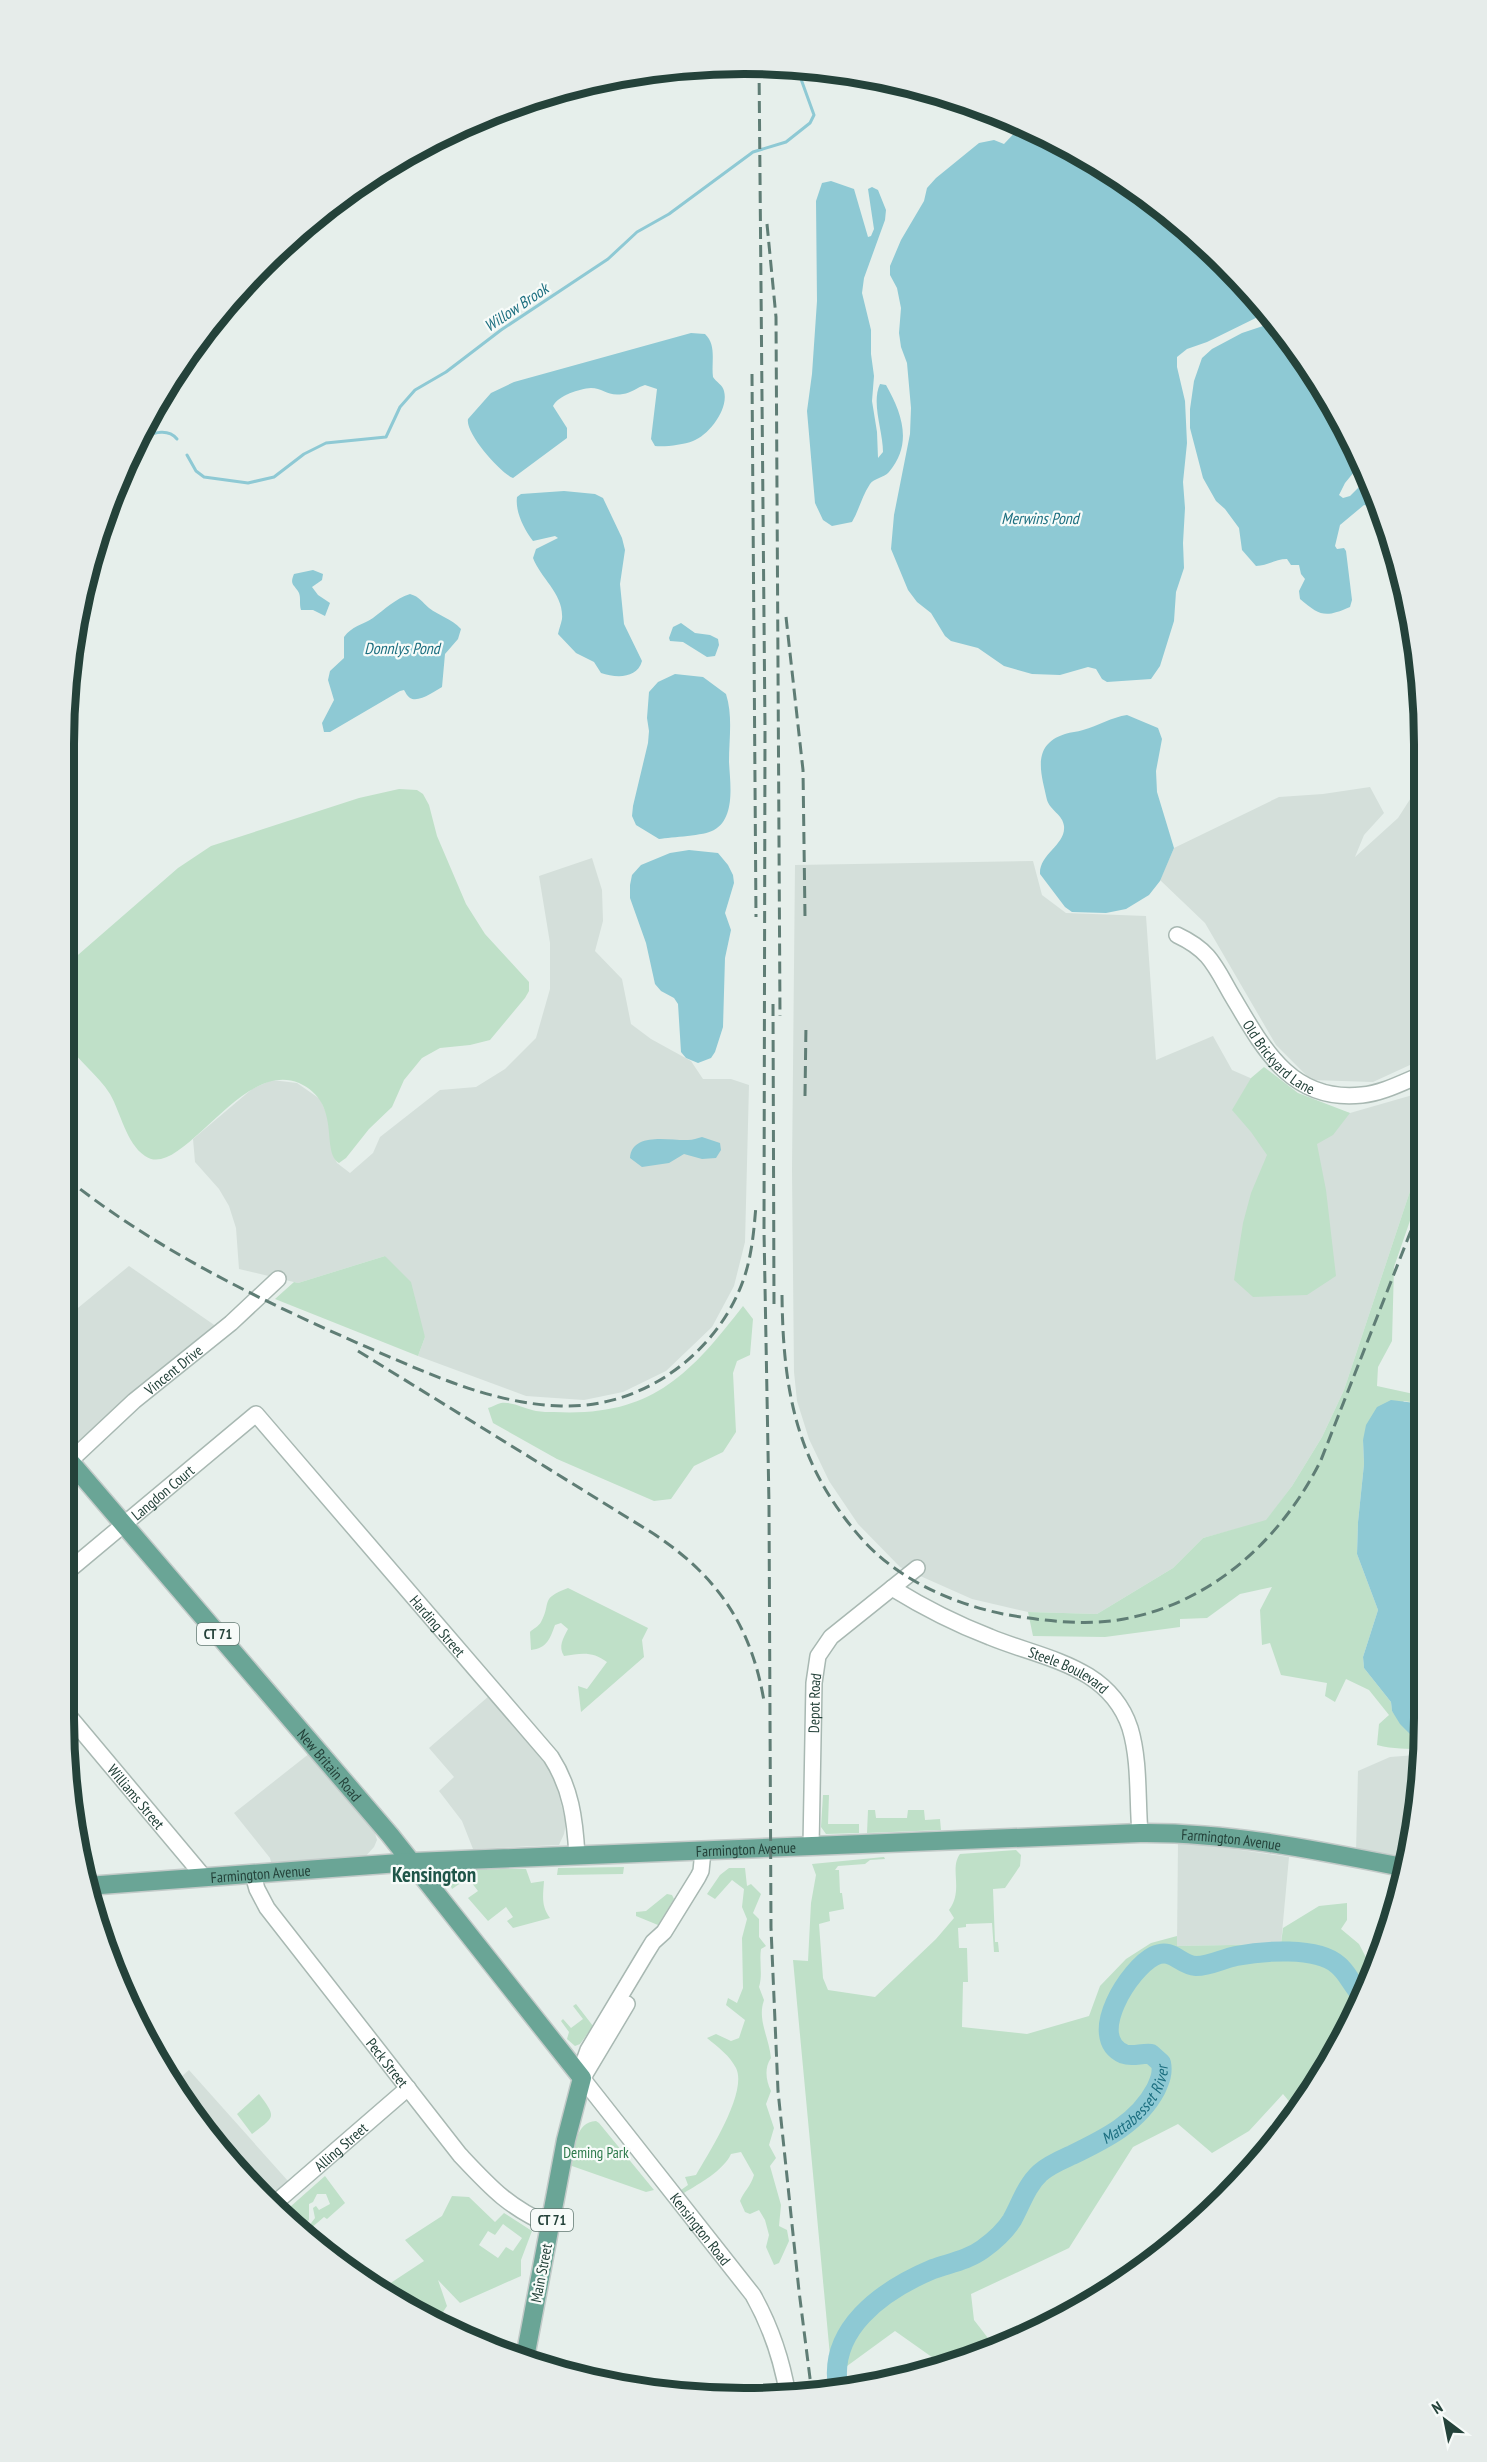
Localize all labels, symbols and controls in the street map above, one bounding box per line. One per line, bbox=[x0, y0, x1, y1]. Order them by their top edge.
water label: Willow Brook bbox=[480, 277, 553, 336]
water label: Merwins Pond bbox=[1001, 508, 1081, 528]
water label: Donnlys Pond bbox=[364, 638, 442, 658]
street label: Old Brickyard Lane bbox=[1239, 1016, 1318, 1098]
street label: Vincent Drive bbox=[139, 1340, 206, 1399]
street label: Langdon Court bbox=[127, 1461, 198, 1524]
street label: Harding Street bbox=[406, 1591, 470, 1660]
road number: CT 71 bbox=[197, 1623, 239, 1645]
street label: Steele Boulevard bbox=[1026, 1642, 1113, 1697]
street label: Depot Road bbox=[804, 1672, 825, 1733]
street label: New Britain Road bbox=[294, 1725, 366, 1805]
street label: Williams Street bbox=[104, 1760, 169, 1833]
street label: Farmington Avenue bbox=[1181, 1824, 1283, 1854]
street label: Farmington Avenue bbox=[695, 1837, 796, 1860]
street label: Farmington Avenue bbox=[210, 1860, 311, 1886]
district label: Kensington bbox=[392, 1861, 476, 1888]
street label: Peck Street bbox=[362, 2034, 413, 2091]
water label: Mattabesset River bbox=[1098, 2062, 1172, 2148]
street label: Alling Street bbox=[310, 2118, 371, 2175]
park label: Deming Park bbox=[563, 2143, 629, 2162]
street label: Kensington Road bbox=[666, 2189, 735, 2269]
road number: CT 71 bbox=[531, 2209, 573, 2231]
street label: Main Street bbox=[526, 2242, 556, 2304]
north arrow bbox=[1415, 2390, 1475, 2450]
text: N bbox=[1428, 2397, 1446, 2418]

